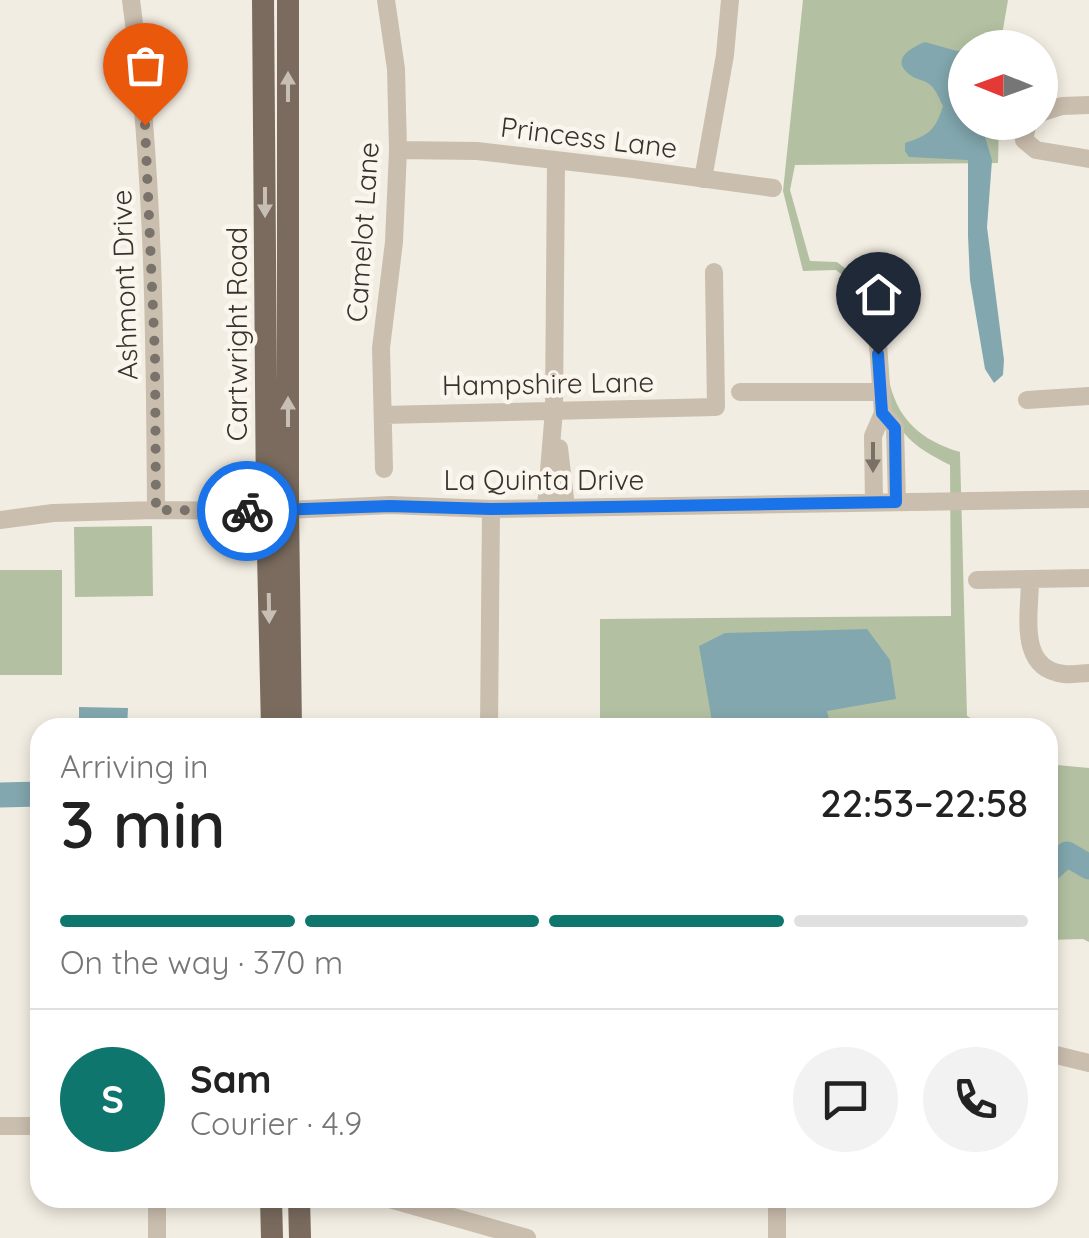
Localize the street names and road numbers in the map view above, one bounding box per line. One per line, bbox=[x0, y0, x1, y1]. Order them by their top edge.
street label: Princess Lane bbox=[499, 109, 679, 165]
street label: Camelot Lane bbox=[338, 141, 386, 323]
street label: Ashmont Drive bbox=[103, 189, 145, 381]
street label: Cartwright Road bbox=[219, 227, 254, 441]
street label: Hampshire Lane bbox=[442, 364, 654, 402]
street label: La Quinta Drive bbox=[444, 462, 644, 497]

